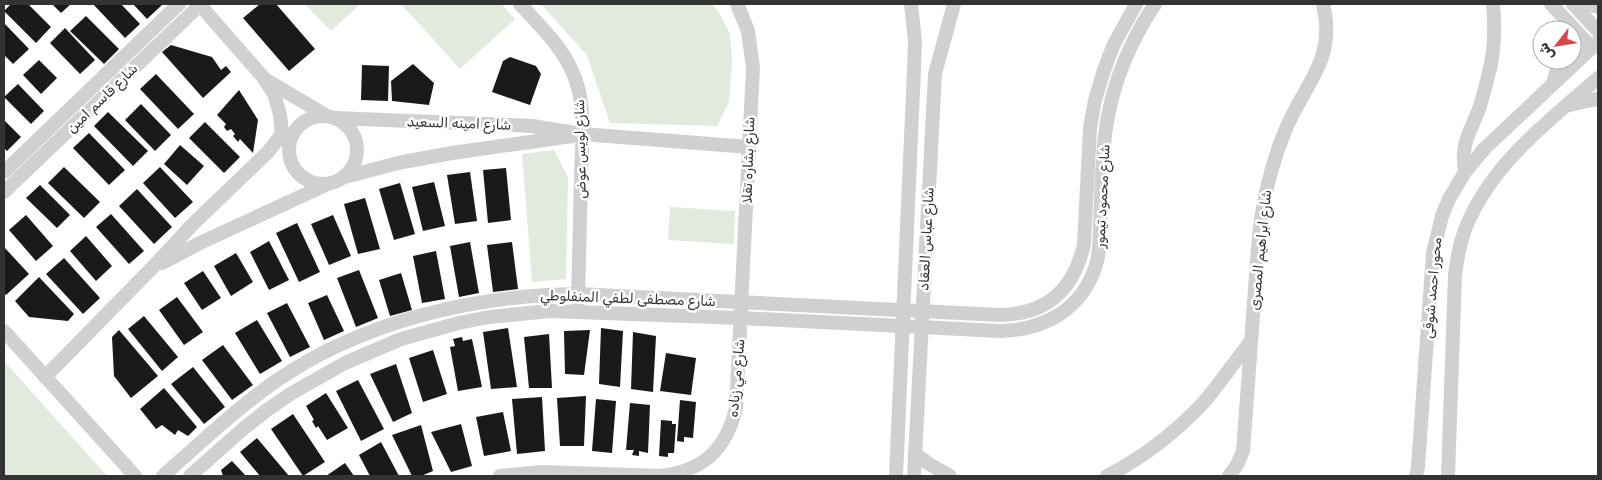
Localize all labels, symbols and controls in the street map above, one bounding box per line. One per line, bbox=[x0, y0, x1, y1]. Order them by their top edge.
north arrow bbox=[1532, 20, 1582, 70]
text: ش bbox=[1534, 39, 1558, 63]
street label: شارع قاسم امين bbox=[63, 60, 143, 138]
street label: شارع لويس عوض bbox=[571, 99, 592, 199]
street label: شارع امينه السعيد bbox=[406, 113, 512, 136]
street label: شارع بشاره تقلا bbox=[738, 117, 761, 204]
street label: شارع محمود تيمور bbox=[1091, 144, 1116, 249]
street label: شارع عباس العقاد bbox=[915, 187, 940, 291]
street label: شارع ابراهيم المصرى bbox=[1246, 189, 1277, 311]
street label: محور احمد شوقى bbox=[1420, 236, 1445, 339]
street label: شارع مصطفى لطفي المنفلوطي bbox=[540, 287, 716, 312]
street label: شارع مي زياده bbox=[725, 338, 750, 418]

